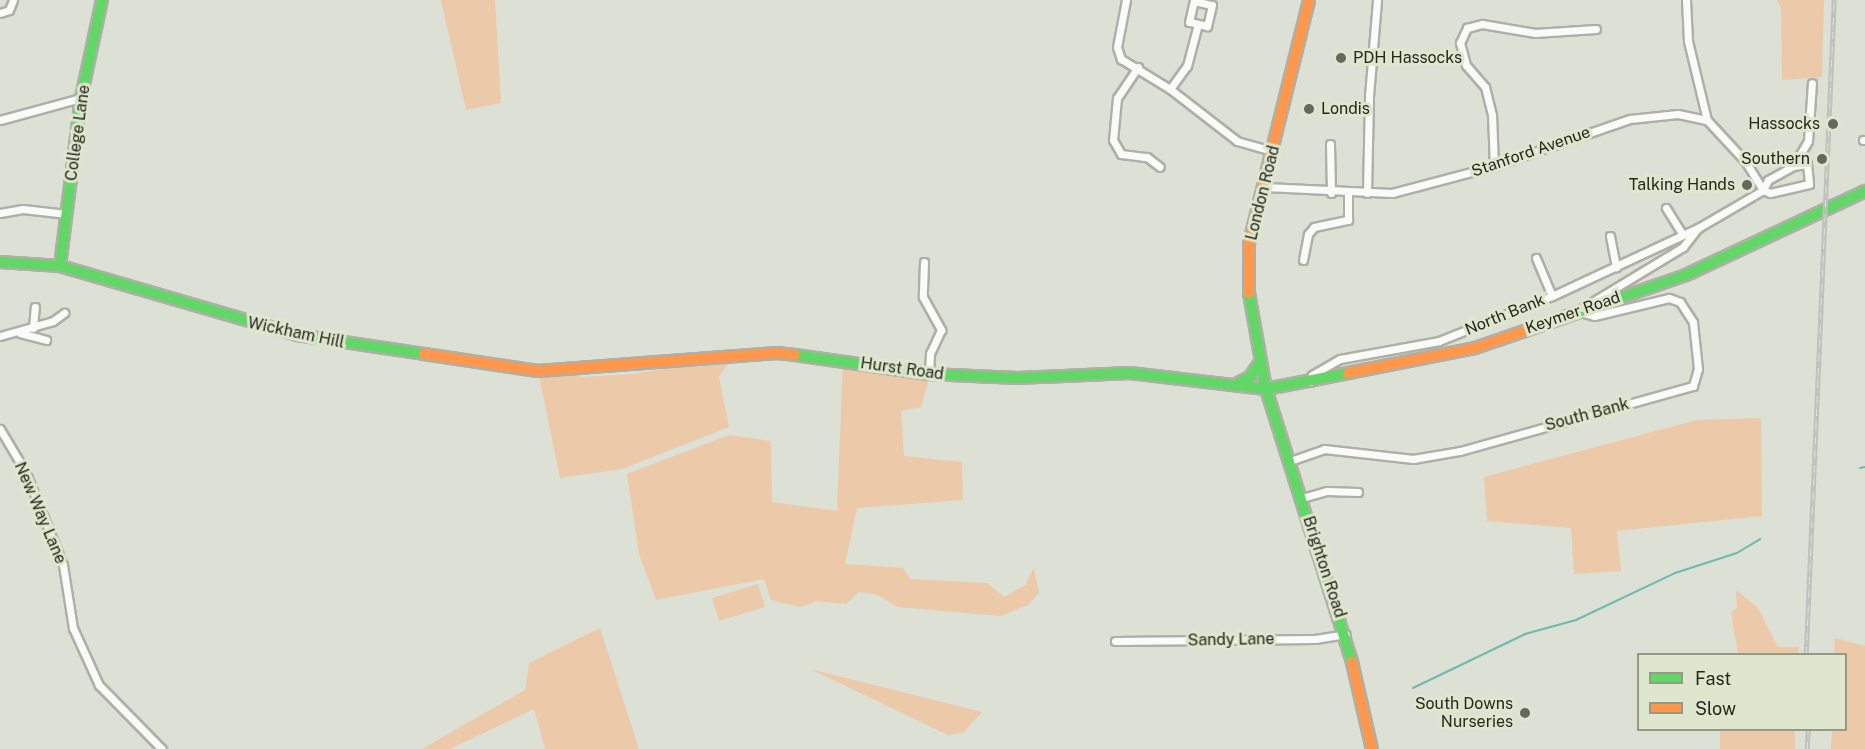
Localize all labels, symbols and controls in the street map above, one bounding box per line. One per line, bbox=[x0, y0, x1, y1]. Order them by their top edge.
place label: PDH Hassocks bbox=[1353, 48, 1462, 68]
marker: PDH Hassocks bbox=[1334, 51, 1348, 65]
street label: College Lane bbox=[62, 84, 94, 182]
place label: Londis bbox=[1321, 99, 1370, 119]
marker: Londis bbox=[1302, 102, 1316, 116]
place label: Hassocks bbox=[1748, 114, 1820, 134]
marker: Hassocks bbox=[1824, 115, 1842, 133]
street label: Stanford Avenue bbox=[1469, 123, 1593, 181]
street label: London Road bbox=[1242, 144, 1284, 242]
place label: Southern bbox=[1741, 149, 1810, 169]
marker: Southern bbox=[1815, 152, 1829, 166]
place label: Talking Hands bbox=[1629, 175, 1735, 195]
marker: Talking Hands bbox=[1740, 178, 1754, 192]
street label: Keymer Road bbox=[1523, 288, 1623, 338]
street label: North Bank bbox=[1462, 290, 1548, 340]
street label: Wickham Hill bbox=[246, 313, 346, 353]
street label: Hurst Road bbox=[859, 354, 945, 384]
street label: South Bank bbox=[1543, 395, 1631, 435]
street label: New Way Lane bbox=[10, 459, 70, 567]
street label: Brighton Road bbox=[1299, 514, 1349, 620]
street label: Sandy Lane bbox=[1187, 630, 1275, 650]
legend bbox=[1637, 653, 1847, 731]
text: Fast bbox=[1695, 668, 1731, 689]
place label: South Downs Nurseries bbox=[1415, 694, 1513, 732]
text: Slow bbox=[1695, 698, 1736, 719]
marker: South Downs Nurseries bbox=[1518, 706, 1532, 720]

